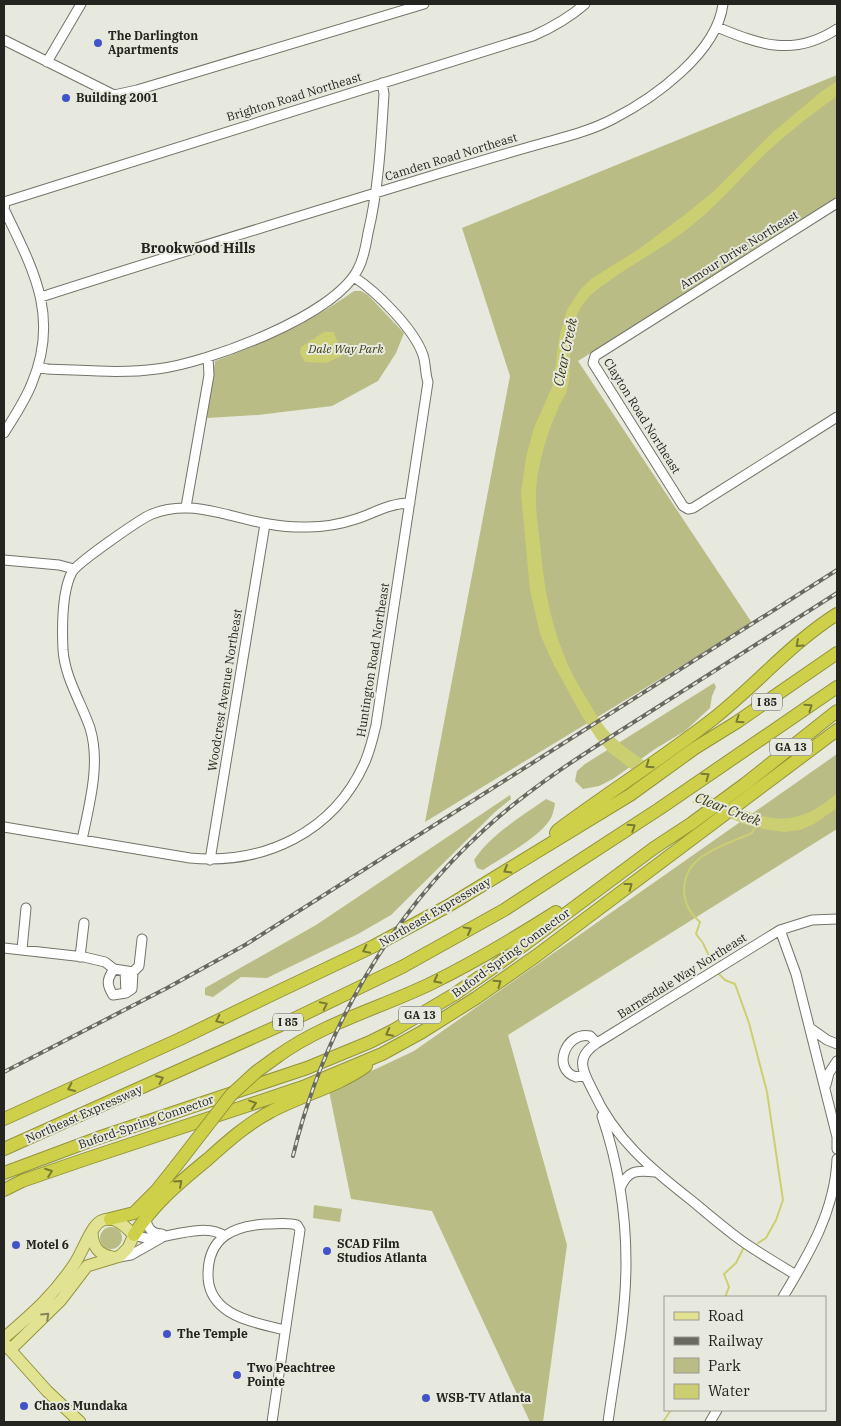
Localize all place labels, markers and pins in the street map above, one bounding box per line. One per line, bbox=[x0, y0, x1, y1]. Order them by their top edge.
place label: The Darlington Apartments bbox=[108, 28, 198, 57]
marker: The Darlington Apartments bbox=[92, 37, 104, 49]
place label: Building 2001 bbox=[76, 90, 158, 105]
marker: Building 2001 bbox=[60, 92, 72, 104]
place label: SCAD Film Studios Atlanta bbox=[337, 1236, 427, 1265]
place label: Motel 6 bbox=[26, 1237, 69, 1252]
marker: Motel 6 bbox=[10, 1239, 22, 1251]
marker: SCAD Film Studios Atlanta bbox=[321, 1245, 333, 1257]
place label: The Temple bbox=[177, 1326, 248, 1341]
marker: The Temple bbox=[161, 1328, 173, 1340]
place label: Two Peachtree Pointe bbox=[247, 1360, 335, 1389]
marker: Two Peachtree Pointe bbox=[231, 1369, 243, 1381]
place label: WSB-TV Atlanta bbox=[436, 1390, 531, 1405]
marker: WSB-TV Atlanta bbox=[420, 1392, 432, 1404]
place label: Chaos Mundaka bbox=[34, 1398, 128, 1413]
marker: Chaos Mundaka bbox=[18, 1400, 30, 1412]

